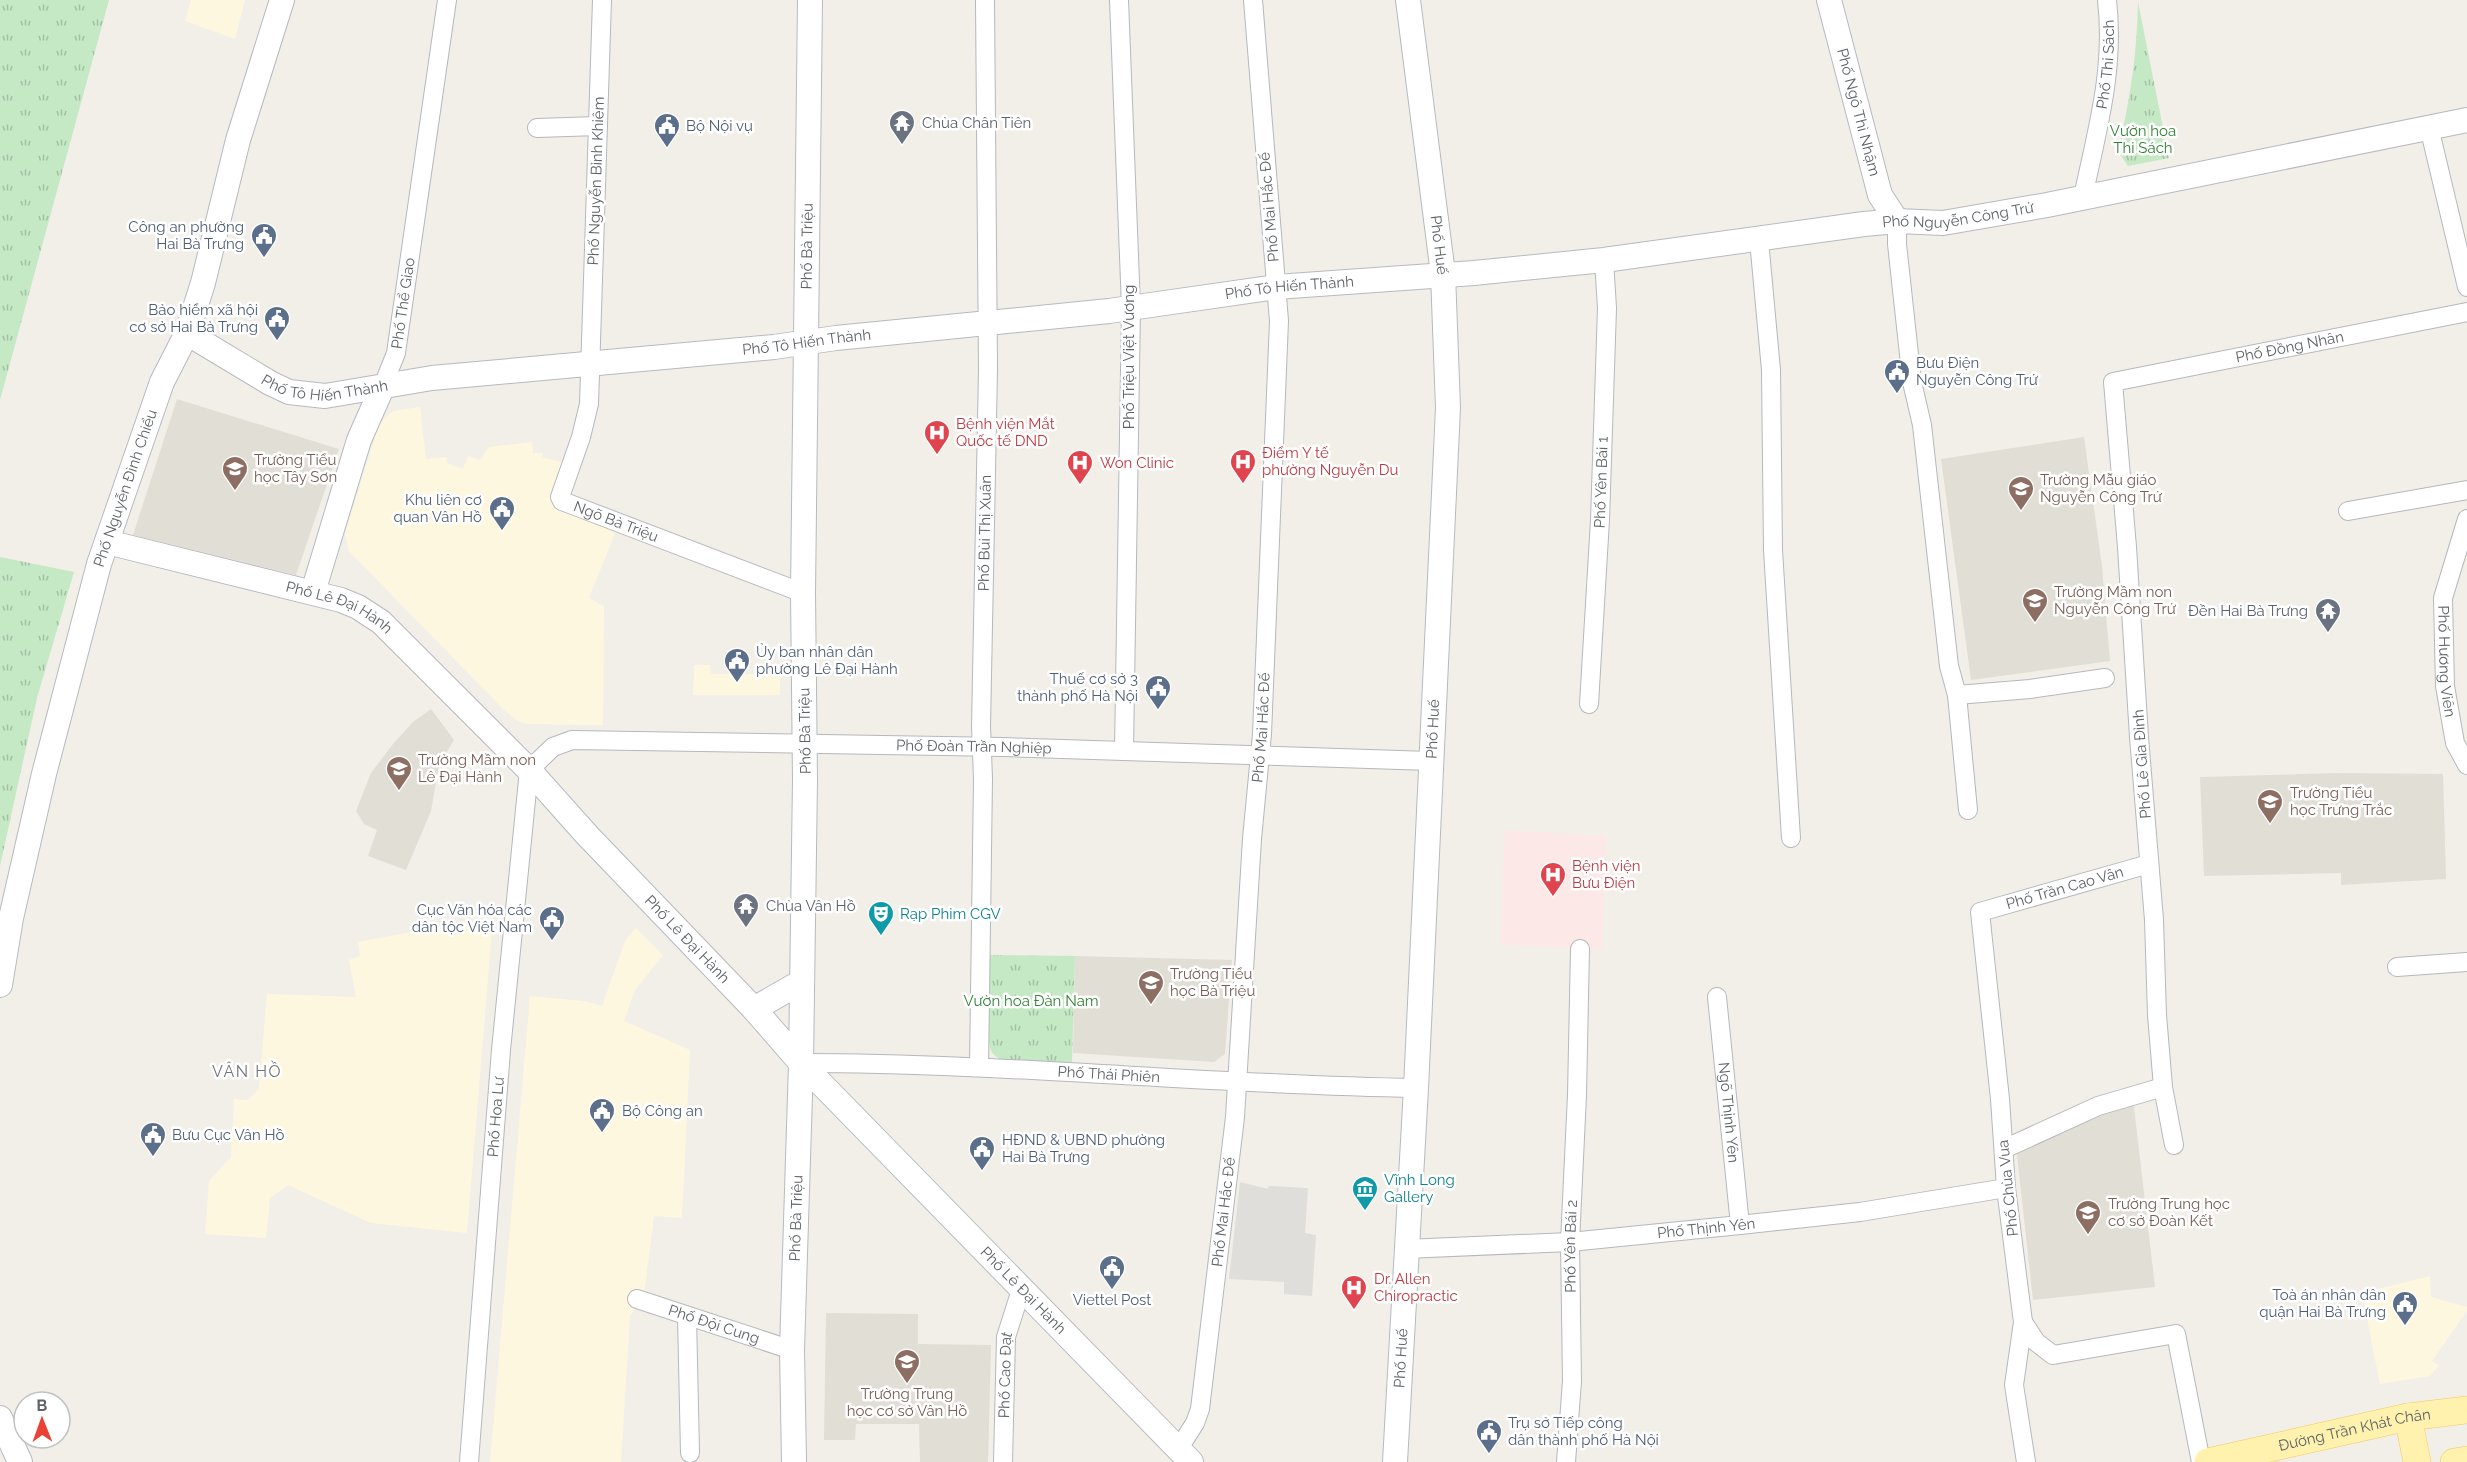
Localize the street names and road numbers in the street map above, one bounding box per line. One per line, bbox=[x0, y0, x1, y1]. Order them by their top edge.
street label: Phố Thi Sách bbox=[2093, 19, 2118, 110]
street label: Phố Ngô Thì Nhậm bbox=[1833, 46, 1884, 178]
street label: Phố Nguyễn Bỉnh Khiêm bbox=[584, 96, 608, 266]
street label: Phố Mai Hắc Đế bbox=[1255, 151, 1283, 263]
street label: Phố Nguyễn Công Trứ bbox=[1881, 198, 2036, 232]
street label: Phố Bà Triệu bbox=[798, 203, 817, 290]
street label: Phố Huế bbox=[1426, 214, 1452, 276]
street label: Phố Thể Giao bbox=[388, 256, 419, 350]
street label: Phố Tô Hiến Thành bbox=[1224, 273, 1354, 303]
street label: Phố Triệu Việt Vương bbox=[1120, 285, 1138, 429]
street label: Phố Tô Hiến Thành bbox=[741, 326, 872, 359]
street label: Phố Đồng Nhân bbox=[2234, 328, 2345, 367]
street label: Phố Tô Hiến Thành bbox=[258, 371, 389, 405]
street label: Phố Nguyễn Đình Chiểu bbox=[90, 407, 161, 569]
street label: Phố Yên Bái 1 bbox=[1591, 436, 1612, 529]
street label: Phố Bùi Thị Xuân bbox=[975, 475, 995, 591]
street label: Ngõ Bà Triệu bbox=[571, 497, 661, 546]
street label: Phố Lê Đại Hành bbox=[284, 578, 396, 637]
street label: Phố Hương Viên bbox=[2434, 605, 2459, 719]
street label: Phố Mai Hắc Đế bbox=[1248, 672, 1274, 783]
street label: Phố Bà Triệu bbox=[795, 688, 815, 774]
street label: Phố Huế bbox=[1423, 699, 1443, 759]
street label: Phố Lê Gia Đỉnh bbox=[2129, 709, 2155, 819]
street label: Phố Đoàn Trần Nghiệp bbox=[896, 736, 1052, 758]
street label: Phố Trần Cao Vân bbox=[2004, 863, 2126, 913]
street label: Phố Lê Đại Hành bbox=[641, 892, 733, 987]
street label: Ngõ Thịnh Yên bbox=[1715, 1061, 1743, 1164]
street label: Phố Thái Phiên bbox=[1057, 1063, 1160, 1086]
street label: Phố Hoa Lư bbox=[484, 1075, 508, 1158]
street label: Phố Chùa Vua bbox=[1994, 1139, 2022, 1237]
street label: Phố Mai Hắc Đế bbox=[1208, 1156, 1239, 1268]
street label: Phố Bà Triệu bbox=[786, 1174, 806, 1262]
street label: Phố Yên Bái 2 bbox=[1561, 1199, 1581, 1293]
street label: Phố Thịnh Yên bbox=[1656, 1214, 1756, 1242]
street label: Phố Lê Đại Hành bbox=[977, 1243, 1070, 1338]
street label: Phố Đội Cung bbox=[666, 1301, 762, 1348]
street label: Phố Huế bbox=[1390, 1328, 1411, 1388]
street label: Phố Cao Đạt bbox=[995, 1329, 1016, 1418]
street label: Đường Trần Khát Chân bbox=[2277, 1405, 2432, 1455]

